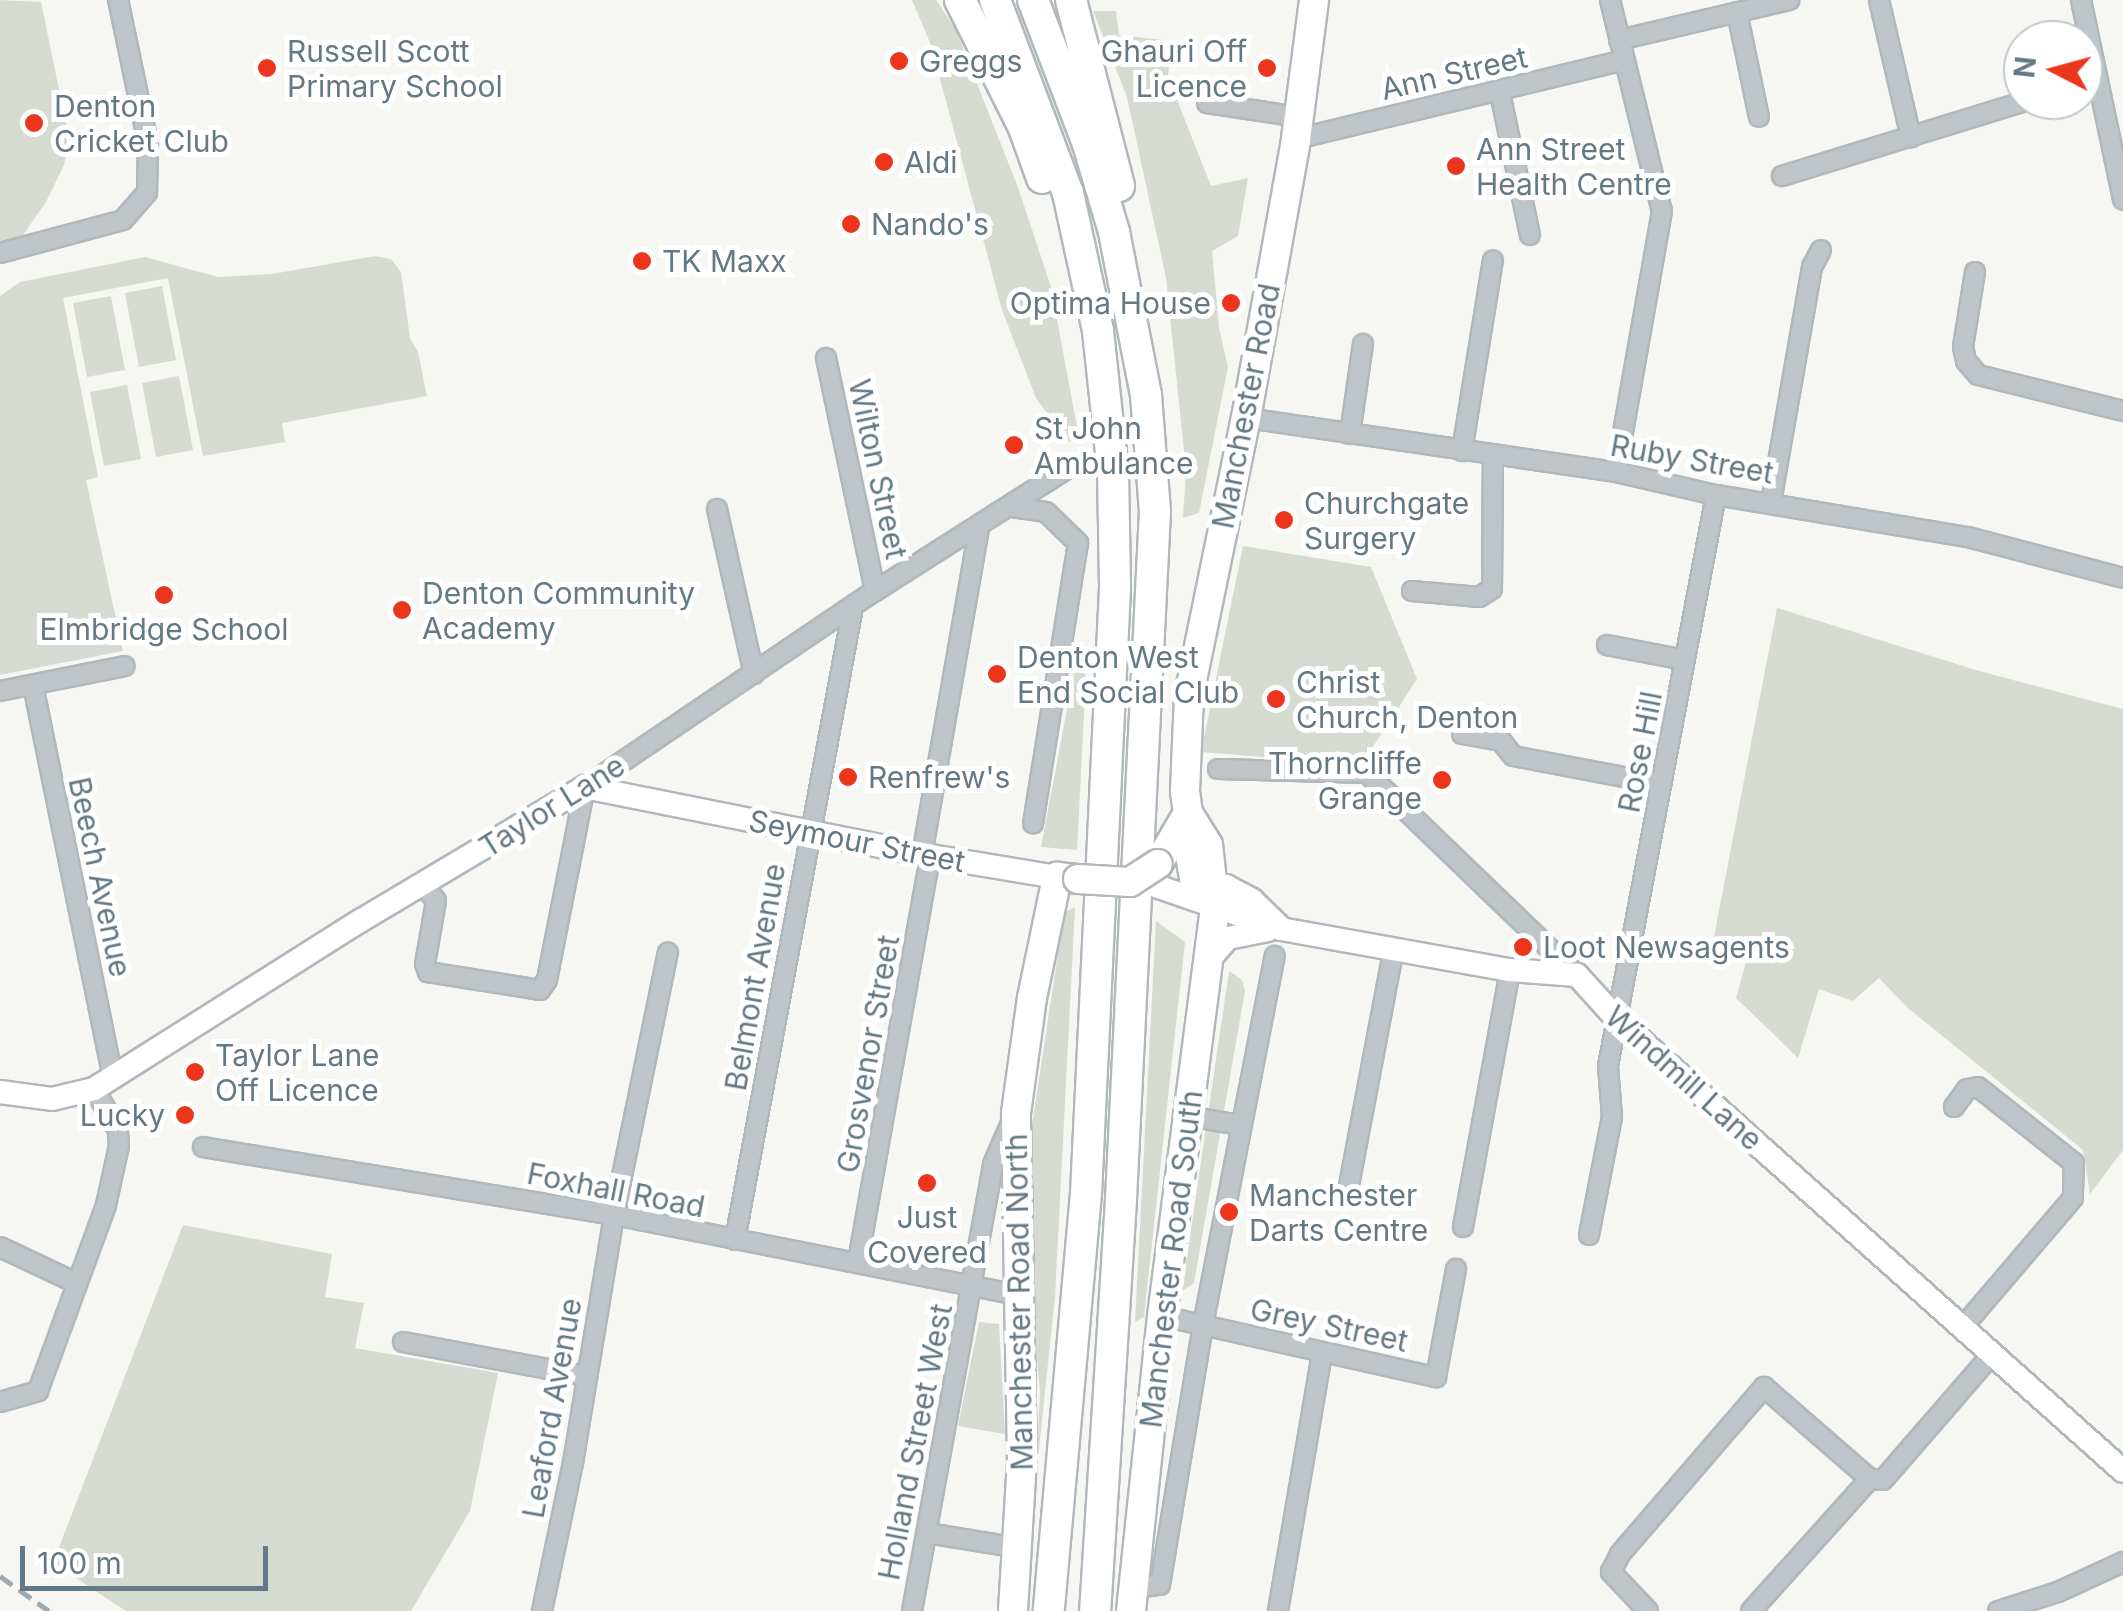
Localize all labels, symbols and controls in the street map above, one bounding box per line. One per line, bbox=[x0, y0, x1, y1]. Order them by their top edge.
north arrow bbox=[2003, 20, 2103, 120]
place label: Russell Scott Primary School bbox=[287, 33, 503, 104]
place label: Ghauri Off Licence bbox=[1101, 33, 1247, 104]
street label: Ann Street bbox=[1377, 39, 1531, 107]
place label: Greggs bbox=[919, 43, 1022, 79]
marker: Greggs bbox=[888, 50, 910, 72]
text: N bbox=[2007, 55, 2043, 79]
marker: Russell Scott Primary School bbox=[256, 57, 278, 79]
marker: Ghauri Off Licence bbox=[1256, 57, 1278, 79]
place label: Denton Cricket Club bbox=[54, 88, 229, 158]
marker: Denton Cricket Club bbox=[23, 112, 45, 134]
place label: Ann Street Health Centre bbox=[1476, 131, 1672, 202]
place label: Aldi bbox=[904, 144, 958, 180]
marker: Aldi bbox=[873, 151, 895, 173]
marker: Ann Street Health Centre bbox=[1445, 155, 1467, 177]
place label: Nando's bbox=[871, 206, 989, 242]
marker: Nando's bbox=[840, 213, 862, 235]
place label: TK Maxx bbox=[662, 243, 787, 279]
marker: TK Maxx bbox=[631, 250, 653, 272]
street label: Manchester Road bbox=[1205, 280, 1287, 532]
place label: Optima House bbox=[1010, 285, 1211, 321]
marker: Optima House bbox=[1220, 292, 1242, 314]
street label: Wilton Street bbox=[841, 376, 915, 562]
place label: St John Ambulance bbox=[1034, 410, 1194, 480]
street label: Ruby Street bbox=[1608, 427, 1776, 491]
marker: St John Ambulance bbox=[1003, 434, 1025, 456]
place label: Churchgate Surgery bbox=[1304, 485, 1469, 556]
marker: Churchgate Surgery bbox=[1273, 509, 1295, 531]
place label: Denton Community Academy bbox=[422, 575, 695, 646]
marker: Elmbridge School bbox=[153, 584, 175, 606]
marker: Denton Community Academy bbox=[391, 599, 413, 621]
place label: Elmbridge School bbox=[39, 611, 289, 647]
place label: Denton West End Social Club bbox=[1017, 639, 1239, 710]
marker: Denton West End Social Club bbox=[986, 663, 1008, 685]
place label: Christ Church, Denton bbox=[1296, 664, 1518, 734]
marker: Christ Church, Denton bbox=[1265, 688, 1287, 710]
street label: Rose Hill bbox=[1611, 688, 1669, 816]
place label: Thorncliffe Grange bbox=[1268, 745, 1422, 816]
street label: Taylor Lane bbox=[473, 747, 631, 865]
place label: Renfrew's bbox=[868, 759, 1010, 795]
marker: Renfrew's bbox=[837, 766, 859, 788]
marker: Thorncliffe Grange bbox=[1431, 769, 1453, 791]
street label: Beech Avenue bbox=[61, 774, 139, 980]
street label: Seymour Street bbox=[746, 802, 968, 880]
street label: Belmont Avenue bbox=[717, 861, 793, 1093]
place label: Loot Newsagents bbox=[1543, 929, 1790, 965]
street label: Grosvenor Street bbox=[829, 932, 907, 1176]
marker: Loot Newsagents bbox=[1512, 936, 1534, 958]
street label: Windmill Lane bbox=[1598, 998, 1770, 1158]
place label: Taylor Lane Off Licence bbox=[215, 1037, 380, 1108]
marker: Taylor Lane Off Licence bbox=[184, 1061, 206, 1083]
street label: Manchester Road South bbox=[1132, 1088, 1210, 1430]
place label: Lucky bbox=[80, 1097, 165, 1133]
marker: Lucky bbox=[174, 1104, 196, 1126]
street label: Manchester Road North bbox=[998, 1133, 1040, 1471]
street label: Foxhall Road bbox=[524, 1155, 708, 1225]
marker: Just Covered bbox=[916, 1172, 938, 1194]
place label: Manchester Darts Centre bbox=[1249, 1177, 1428, 1248]
place label: Just Covered bbox=[867, 1199, 987, 1270]
marker: Manchester Darts Centre bbox=[1218, 1201, 1240, 1223]
street label: Grey Street bbox=[1247, 1291, 1411, 1359]
street label: Leaford Avenue bbox=[515, 1295, 589, 1521]
street label: Holland Street West bbox=[871, 1301, 959, 1583]
scale bar bbox=[25, 1526, 272, 1588]
text: 100 m bbox=[37, 1545, 122, 1581]

